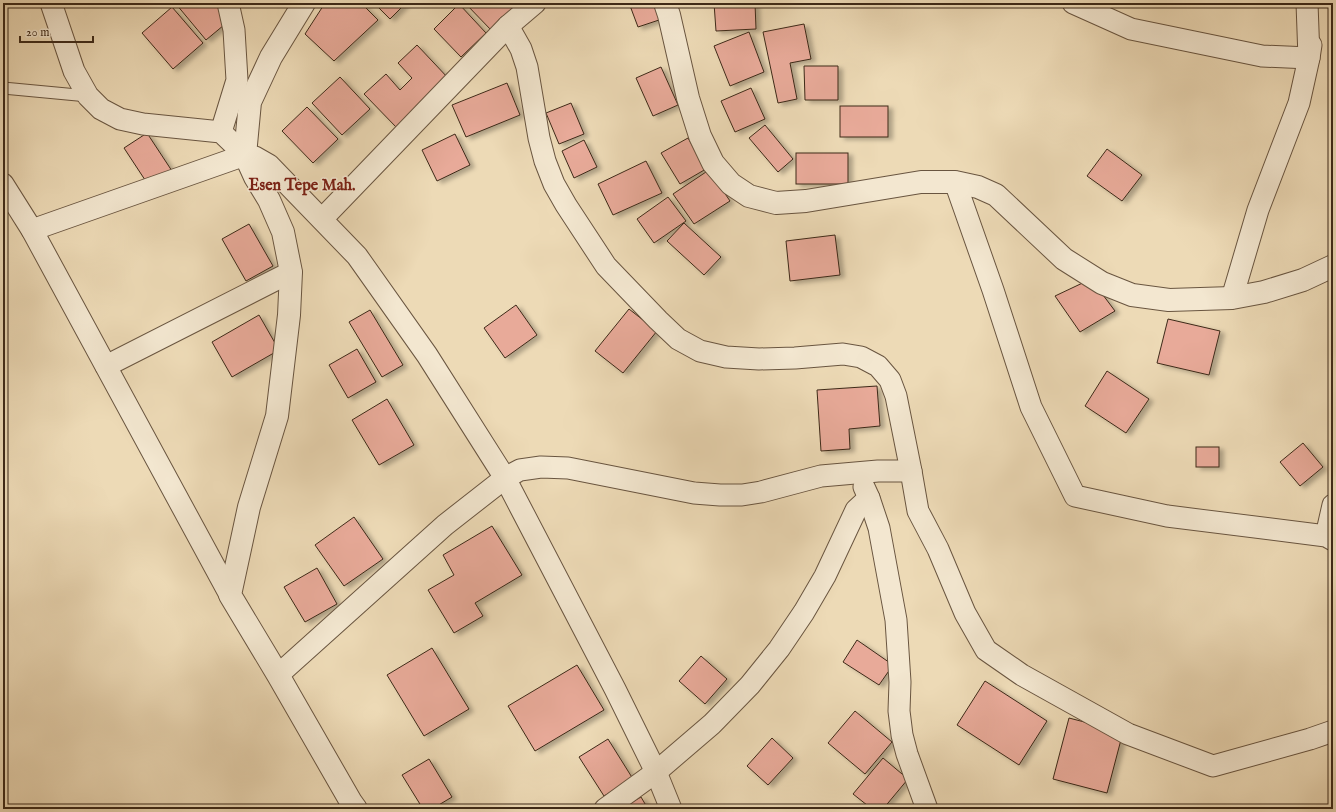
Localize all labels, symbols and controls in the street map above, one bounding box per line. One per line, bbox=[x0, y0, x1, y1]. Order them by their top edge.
scale bar bbox=[20, 18, 93, 44]
text: 20 m bbox=[26, 25, 49, 40]
district label: Esen Tepe Mah. bbox=[248, 176, 356, 196]

